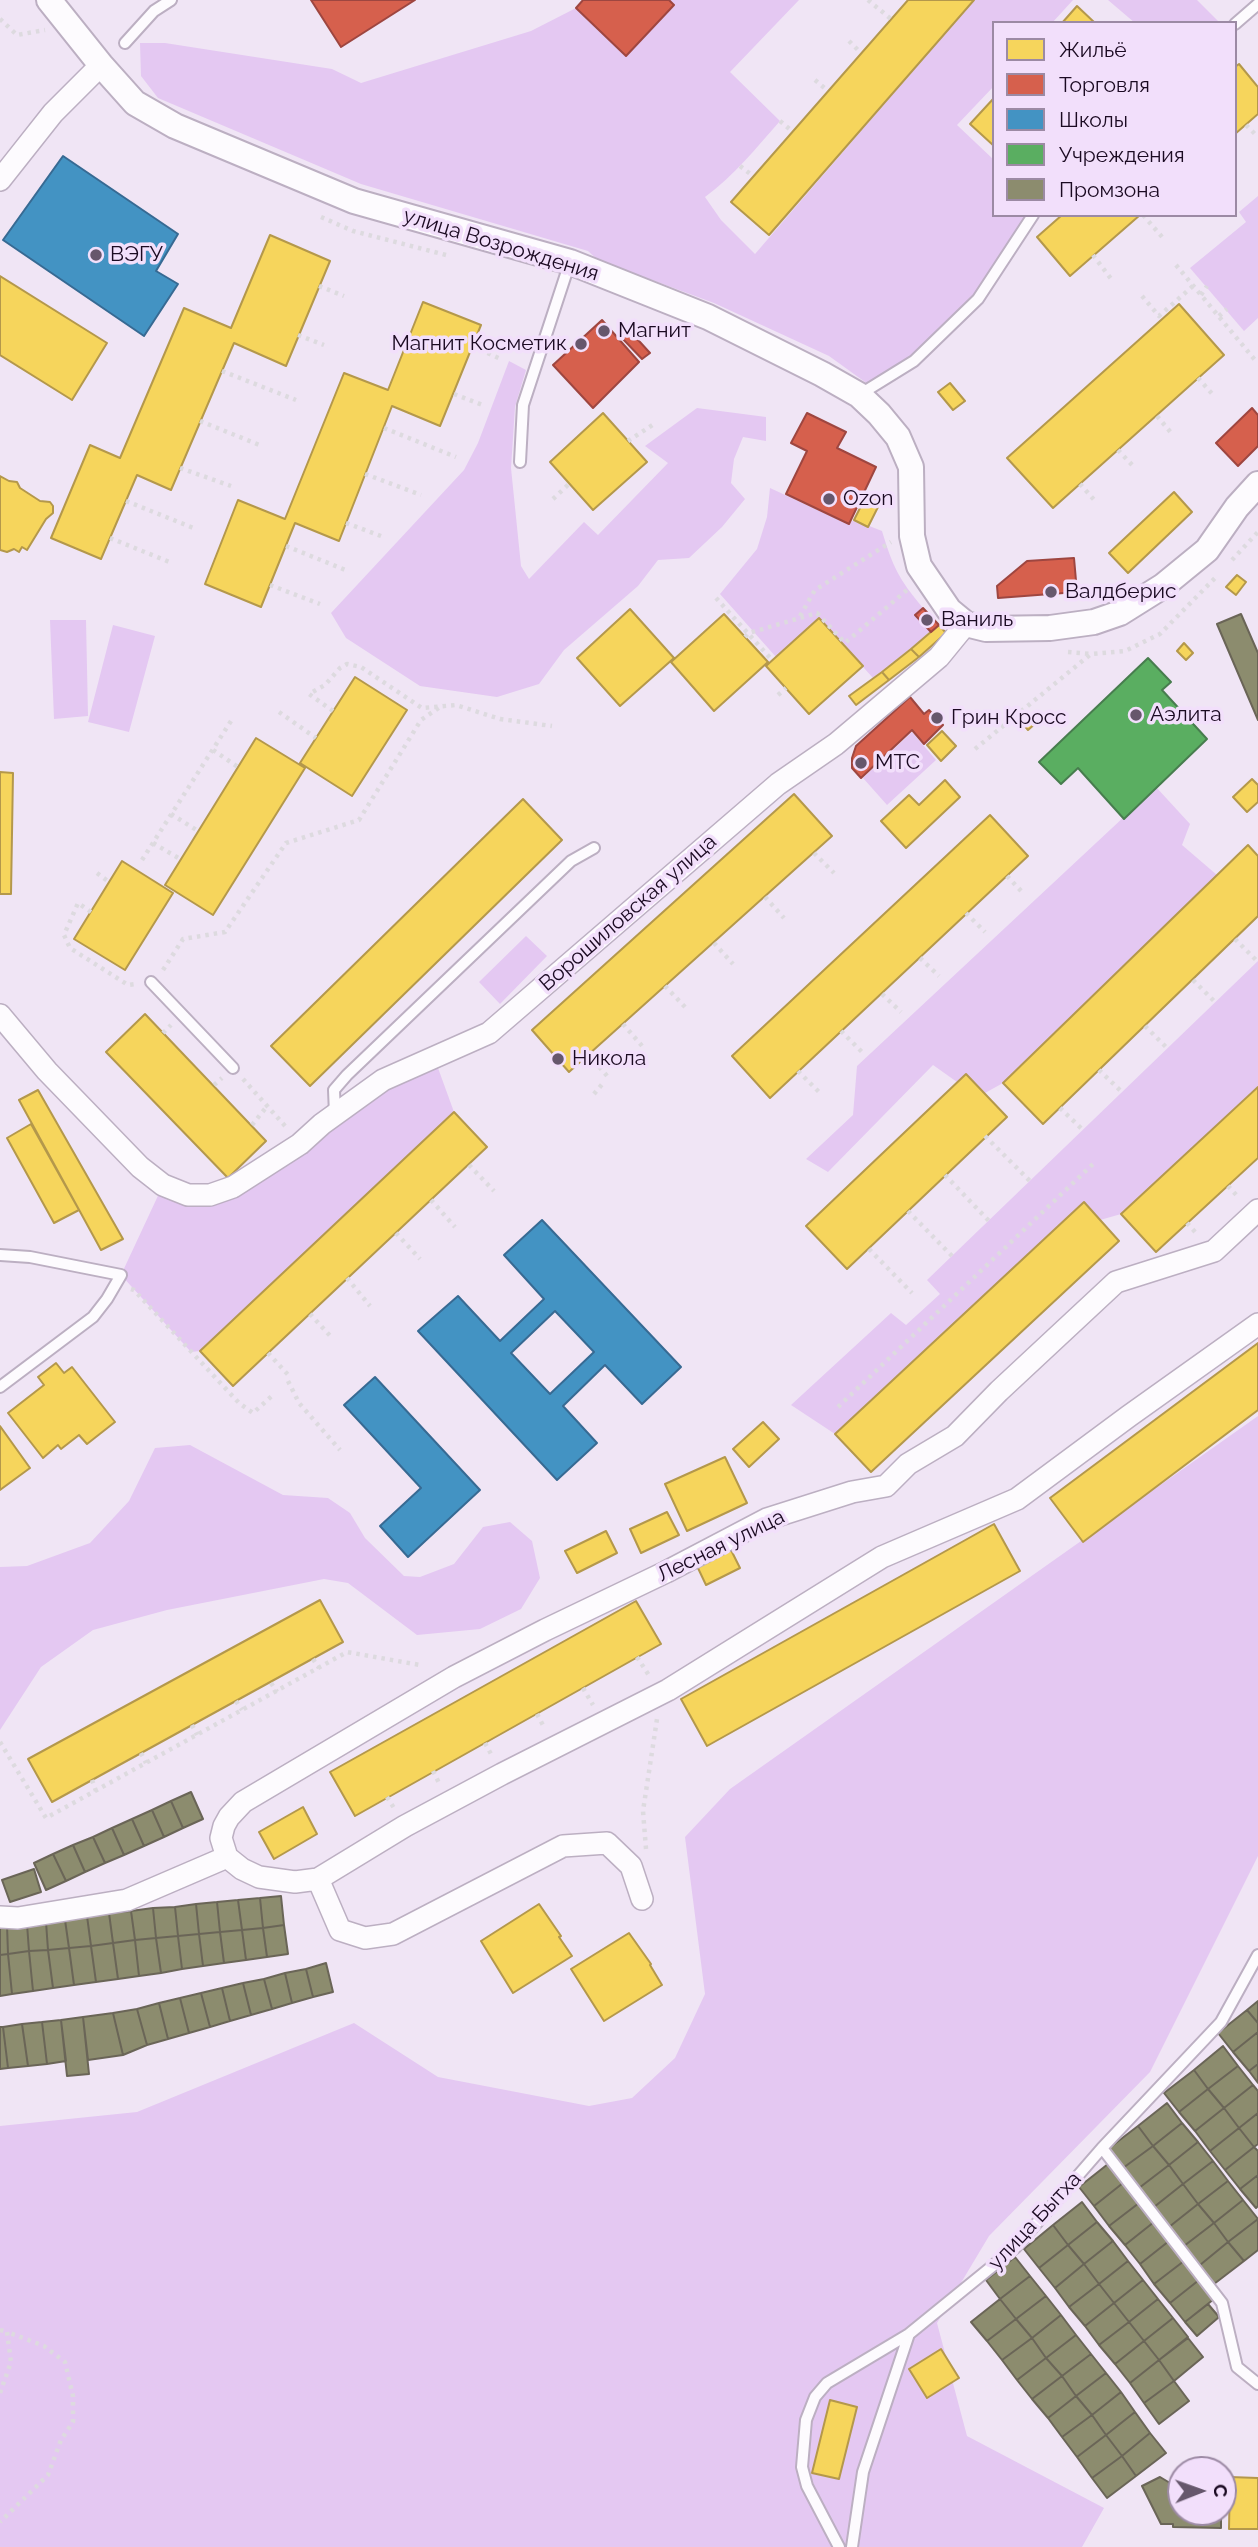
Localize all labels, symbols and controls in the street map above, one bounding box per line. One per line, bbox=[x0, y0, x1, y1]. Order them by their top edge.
legend bbox=[992, 21, 1237, 217]
text: Жильё bbox=[1059, 37, 1127, 62]
text: Торговля bbox=[1059, 72, 1150, 97]
text: Школы bbox=[1059, 107, 1128, 132]
text: Учреждения bbox=[1059, 142, 1185, 167]
text: Промзона bbox=[1059, 177, 1160, 202]
street label: улица Возрождения bbox=[400, 203, 602, 287]
place label: ВЭГУ bbox=[110, 242, 163, 268]
marker: ВЭГУ bbox=[88, 247, 104, 263]
place label: Магнит bbox=[618, 318, 691, 344]
marker: Магнит bbox=[596, 323, 612, 339]
place label: Магнит Косметик bbox=[392, 331, 567, 357]
marker: Магнит Косметик bbox=[573, 336, 589, 352]
place label: Ozon bbox=[843, 486, 894, 512]
marker: Ozon bbox=[821, 491, 837, 507]
place label: Валдберис bbox=[1065, 579, 1177, 605]
marker: Валдберис bbox=[1043, 584, 1059, 600]
place label: Ваниль bbox=[941, 607, 1013, 633]
marker: Ваниль bbox=[919, 612, 935, 628]
place label: Аэлита bbox=[1150, 702, 1222, 728]
place label: Грин Кросс bbox=[951, 705, 1067, 731]
marker: Аэлита bbox=[1128, 707, 1144, 723]
marker: Грин Кросс bbox=[929, 710, 945, 726]
place label: МТС bbox=[875, 750, 920, 776]
marker: МТС bbox=[853, 755, 869, 771]
street label: Ворошиловская улица bbox=[534, 829, 722, 997]
place label: Никола bbox=[572, 1046, 646, 1072]
marker: Никола bbox=[550, 1051, 566, 1067]
street label: Лесная улица bbox=[653, 1504, 789, 1588]
street label: улица Бытха bbox=[983, 2167, 1087, 2275]
north arrow bbox=[1167, 2456, 1237, 2526]
text: С bbox=[1210, 2484, 1232, 2497]

